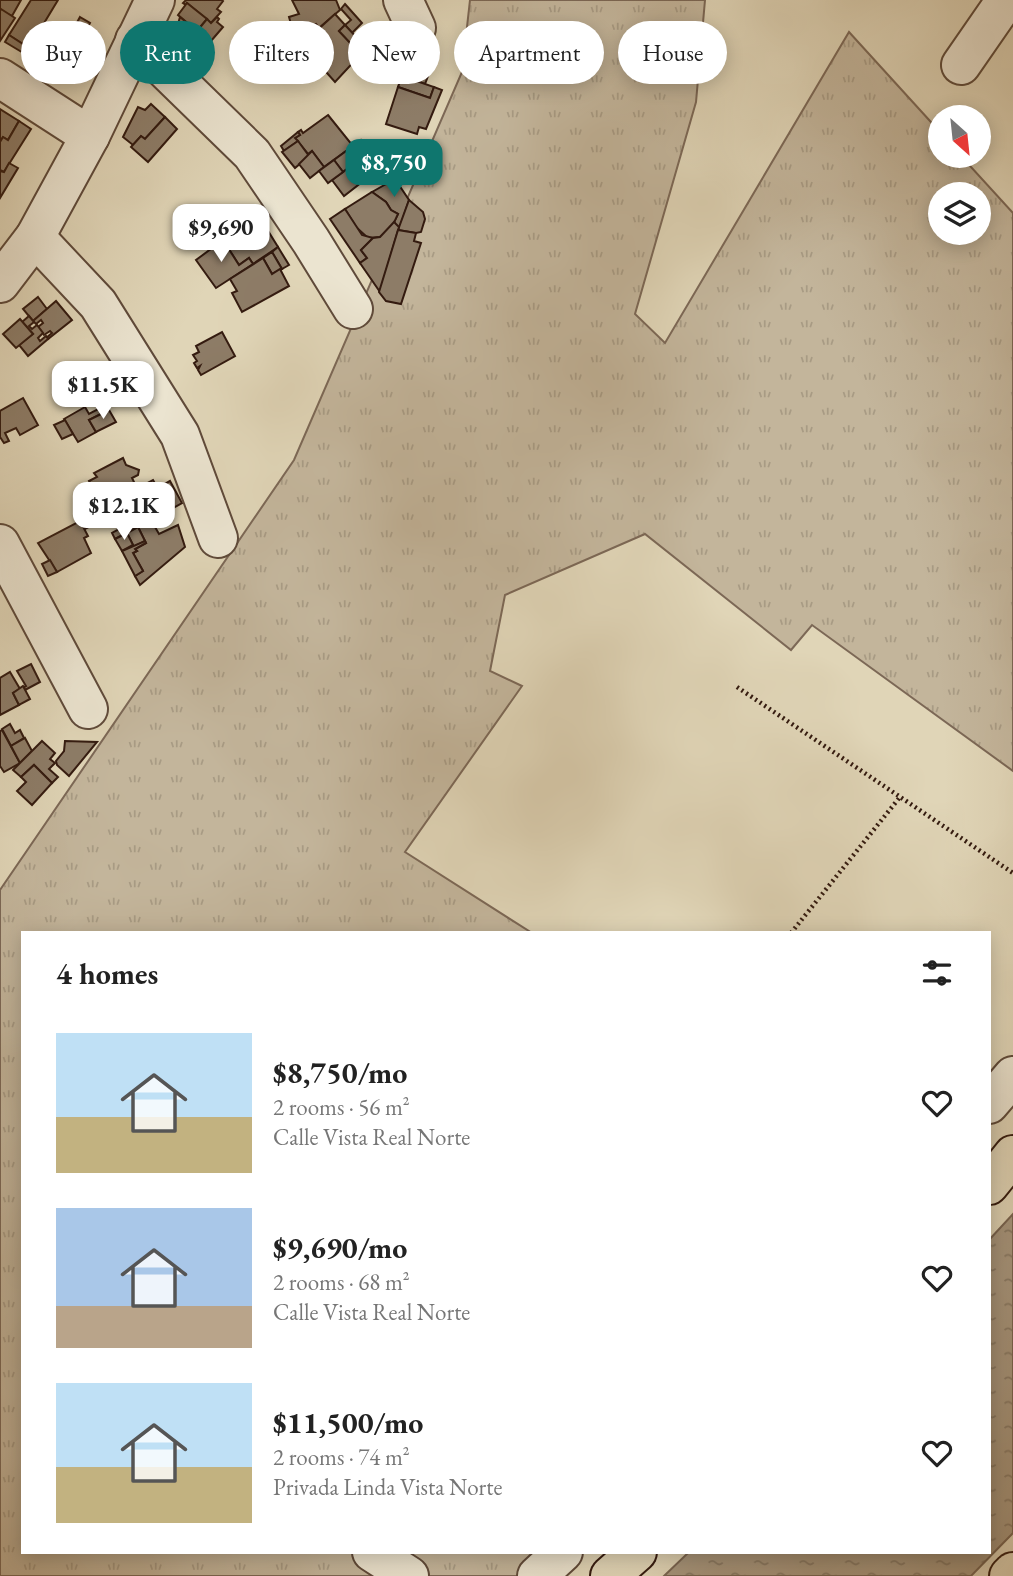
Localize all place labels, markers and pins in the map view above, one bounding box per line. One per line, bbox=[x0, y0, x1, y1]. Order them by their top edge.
pin: $8,750 bbox=[337, 140, 451, 199]
pin: $9,690 bbox=[164, 204, 278, 264]
pin: $11.5K bbox=[46, 362, 160, 421]
pin: $12.1K bbox=[67, 482, 181, 542]

